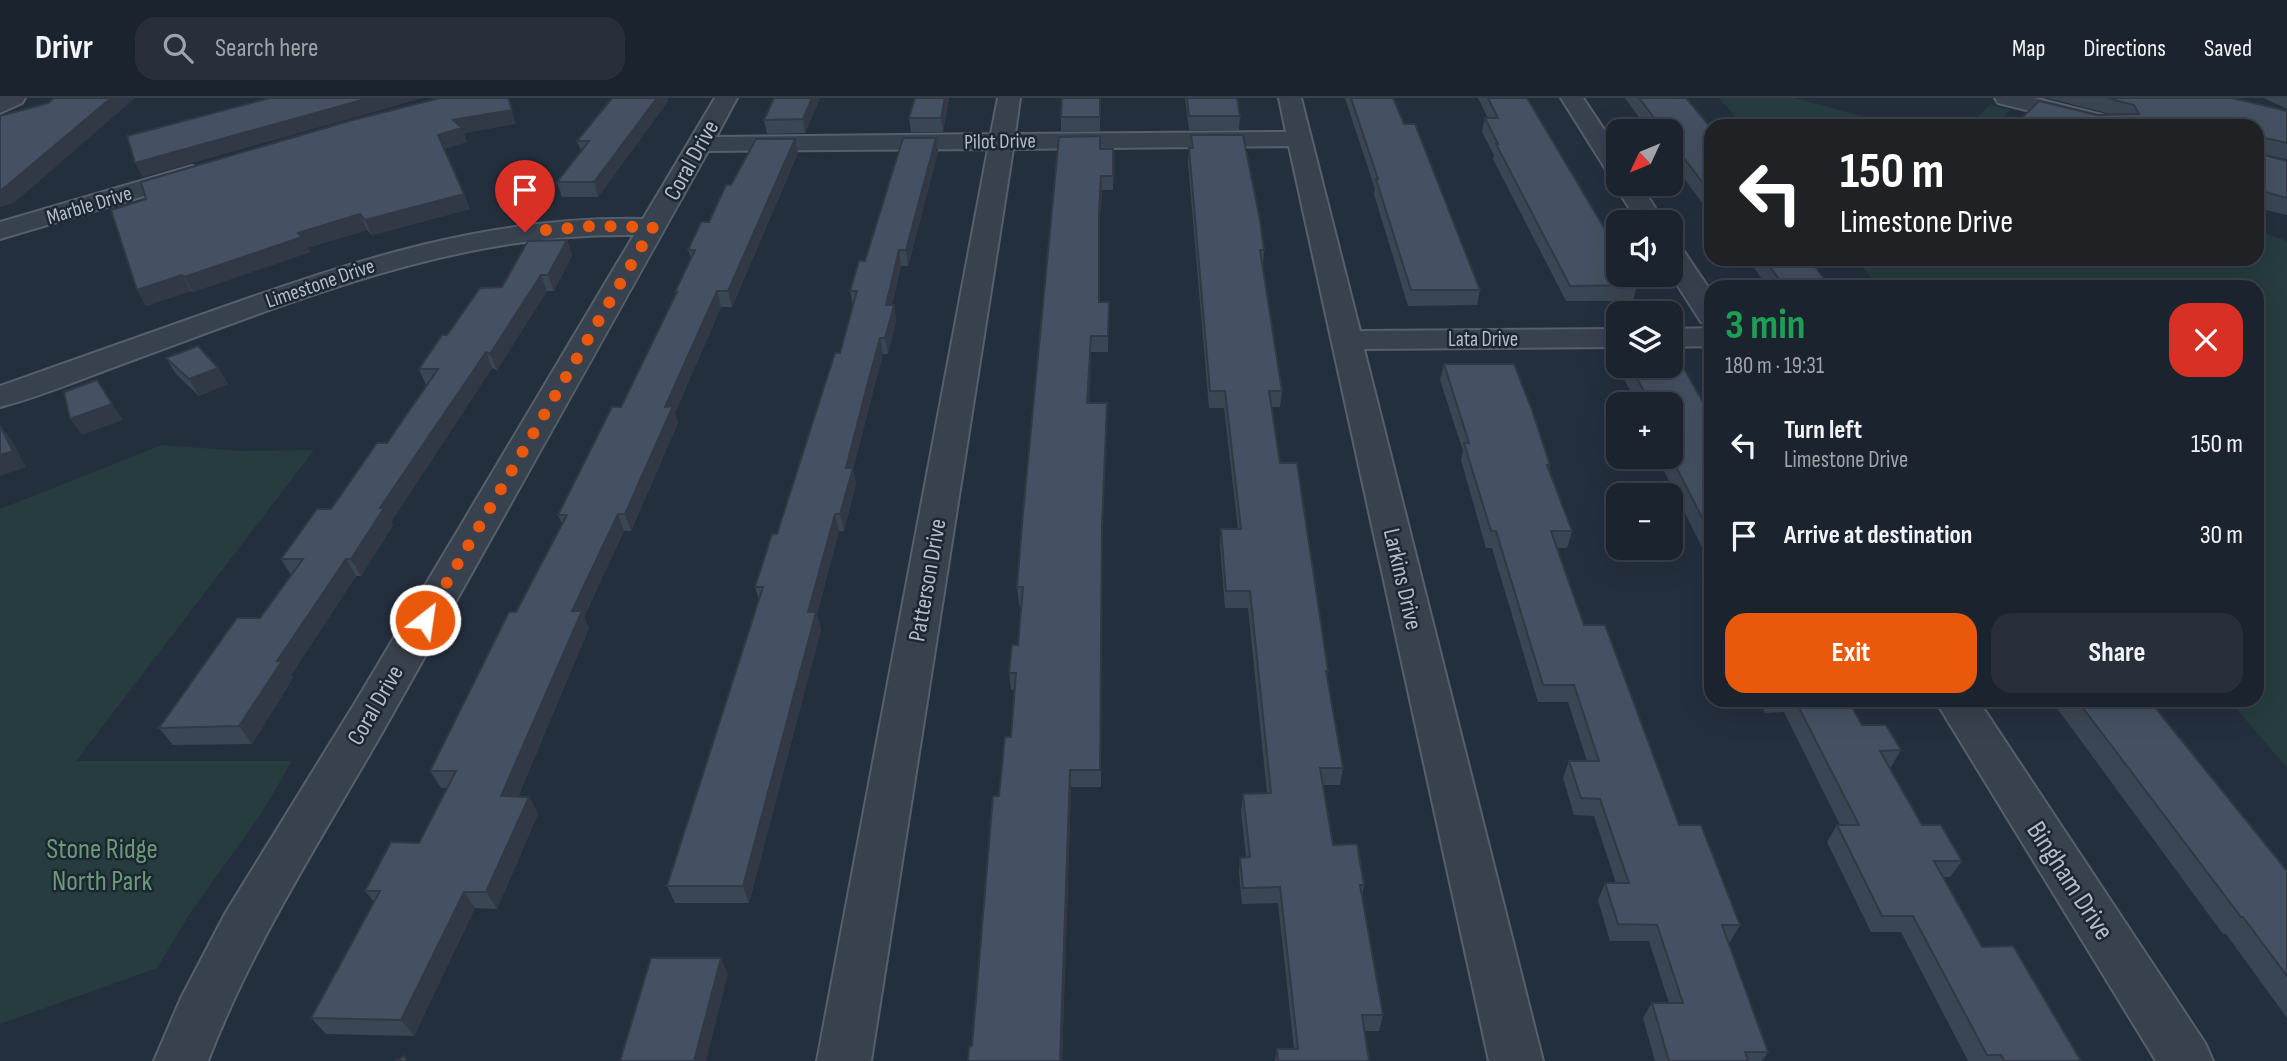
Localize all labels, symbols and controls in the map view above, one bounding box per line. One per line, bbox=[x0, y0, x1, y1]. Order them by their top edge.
search box bbox=[135, 17, 625, 80]
text: Drivr bbox=[35, 28, 93, 68]
icon: search bbox=[159, 29, 197, 67]
text: Search here bbox=[215, 33, 318, 64]
text: Map bbox=[2012, 34, 2045, 63]
text: Directions bbox=[2083, 34, 2166, 63]
text: Saved bbox=[2204, 34, 2252, 63]
street label: Coral Drive bbox=[658, 115, 725, 205]
north arrow bbox=[1606, 119, 1684, 196]
map controls bbox=[1606, 119, 1683, 560]
street label: Pilot Drive bbox=[964, 128, 1036, 155]
text: 150 m bbox=[1840, 143, 1944, 202]
icon: left bbox=[1725, 147, 1816, 238]
pin bbox=[495, 160, 555, 232]
icon: arrive bbox=[506, 171, 544, 209]
street label: Marble Drive bbox=[44, 181, 135, 230]
text: Limestone Drive bbox=[1840, 203, 2013, 242]
button: sound bbox=[1606, 210, 1683, 287]
street label: Limestone Drive bbox=[262, 253, 378, 314]
text: 3 min bbox=[1725, 300, 1805, 351]
button: layers bbox=[1606, 301, 1683, 378]
button: close bbox=[2169, 303, 2243, 377]
street label: Lata Drive bbox=[1448, 327, 1518, 352]
text: 180 m · 19:31 bbox=[1725, 352, 1824, 380]
button: + bbox=[1606, 392, 1683, 469]
text: Turn left bbox=[1784, 415, 1862, 446]
icon: left bbox=[1725, 426, 1763, 464]
text: 150 m bbox=[2191, 429, 2243, 460]
text: Limestone Drive bbox=[1784, 446, 1908, 474]
button: − bbox=[1606, 483, 1683, 560]
street label: Patterson Drive bbox=[902, 516, 953, 644]
icon: arrive bbox=[1725, 517, 1763, 555]
text: Arrive at destination bbox=[1784, 520, 1972, 551]
text: 30 m bbox=[2200, 520, 2243, 551]
street label: Larkins Drive bbox=[1377, 526, 1428, 633]
position arrow bbox=[388, 583, 462, 657]
button: Exit bbox=[1725, 613, 1977, 693]
button: Share bbox=[1991, 613, 2243, 693]
street label: Coral Drive bbox=[341, 660, 410, 750]
street label: Bingham Drive bbox=[2019, 815, 2120, 946]
park label: Stone Ridge North Park bbox=[46, 833, 158, 898]

